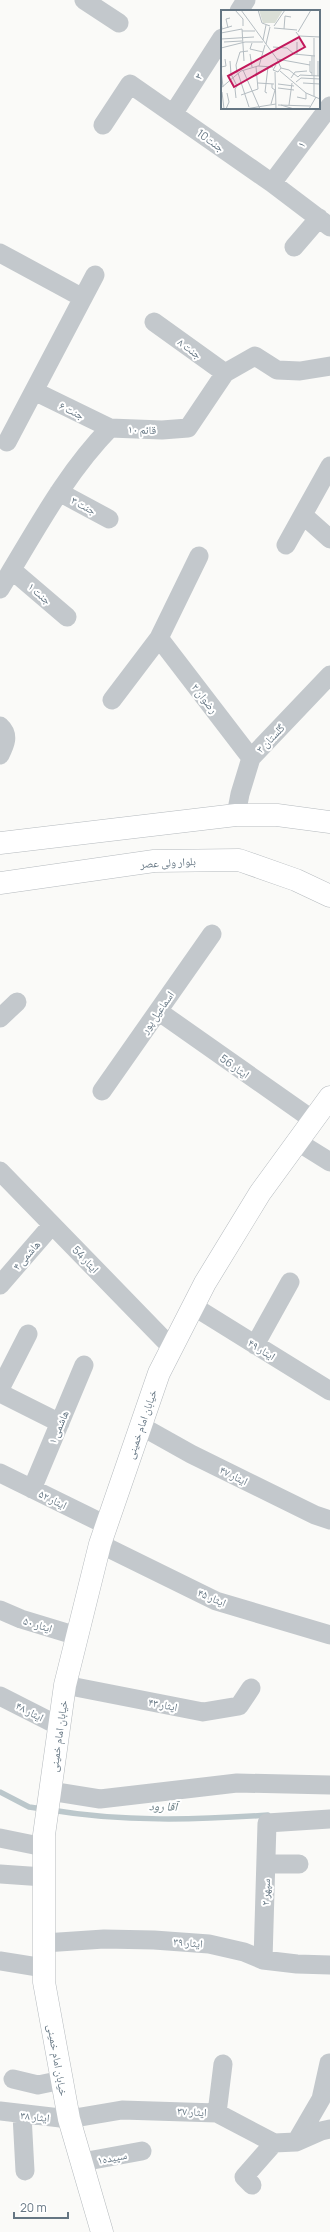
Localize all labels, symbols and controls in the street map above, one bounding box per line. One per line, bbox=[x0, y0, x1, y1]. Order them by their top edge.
inset map bbox=[221, 10, 320, 109]
street label: ۳ bbox=[190, 70, 206, 82]
street label: جنت10 bbox=[194, 125, 228, 155]
street label: ۱ bbox=[294, 138, 308, 150]
street label: جنت ۸ bbox=[175, 334, 205, 362]
street label: جنت ۶ bbox=[57, 397, 87, 423]
street label: قائم ۱۰ bbox=[128, 421, 157, 438]
street label: جنت ۳ bbox=[69, 492, 99, 518]
street label: جنت ۱ bbox=[25, 579, 55, 607]
street label: رضوان ۲ bbox=[189, 680, 221, 716]
street label: گلستان ۳ bbox=[252, 720, 288, 756]
street label: بلوار ولی عصر bbox=[139, 853, 196, 871]
street label: اسماعیل پور bbox=[136, 988, 177, 1037]
street label: ایثار 56 bbox=[217, 1050, 253, 1082]
street label: هاشمی ۴ bbox=[9, 1237, 43, 1273]
street label: ایثار 54 bbox=[69, 1242, 103, 1276]
street label: ایثار ۴۹ bbox=[246, 1335, 278, 1363]
street label: خیابان امام خمینی bbox=[122, 1387, 160, 1461]
street label: هاشمی ۱ bbox=[44, 1408, 72, 1446]
street label: ایثار ۴۷ bbox=[217, 1462, 251, 1488]
street label: ایثار ۵۲ bbox=[36, 1486, 70, 1512]
street label: ایثار ۴۵ bbox=[195, 1584, 229, 1610]
street label: ایثار ۵۰ bbox=[22, 1613, 54, 1635]
street label: ایثار ۴۳ bbox=[147, 1694, 179, 1714]
street label: ایثار ۴۸ bbox=[13, 1698, 47, 1724]
street label: خیابان امام خمینی bbox=[46, 1699, 70, 1773]
water label: آقا رود bbox=[149, 1797, 180, 1815]
street label: سپهر ۲ bbox=[257, 1878, 273, 1906]
street label: ایثار ۳۹ bbox=[173, 1933, 203, 1951]
street label: خیابان امام خمینی bbox=[44, 2023, 72, 2097]
street label: ایثار ۳۷ bbox=[177, 2103, 207, 2119]
street label: ایثار ۳۸ bbox=[20, 2107, 50, 2125]
street label: سپیده۱ bbox=[96, 2147, 128, 2167]
scale bar bbox=[14, 2194, 68, 2220]
text: 20 m bbox=[20, 2199, 47, 2216]

